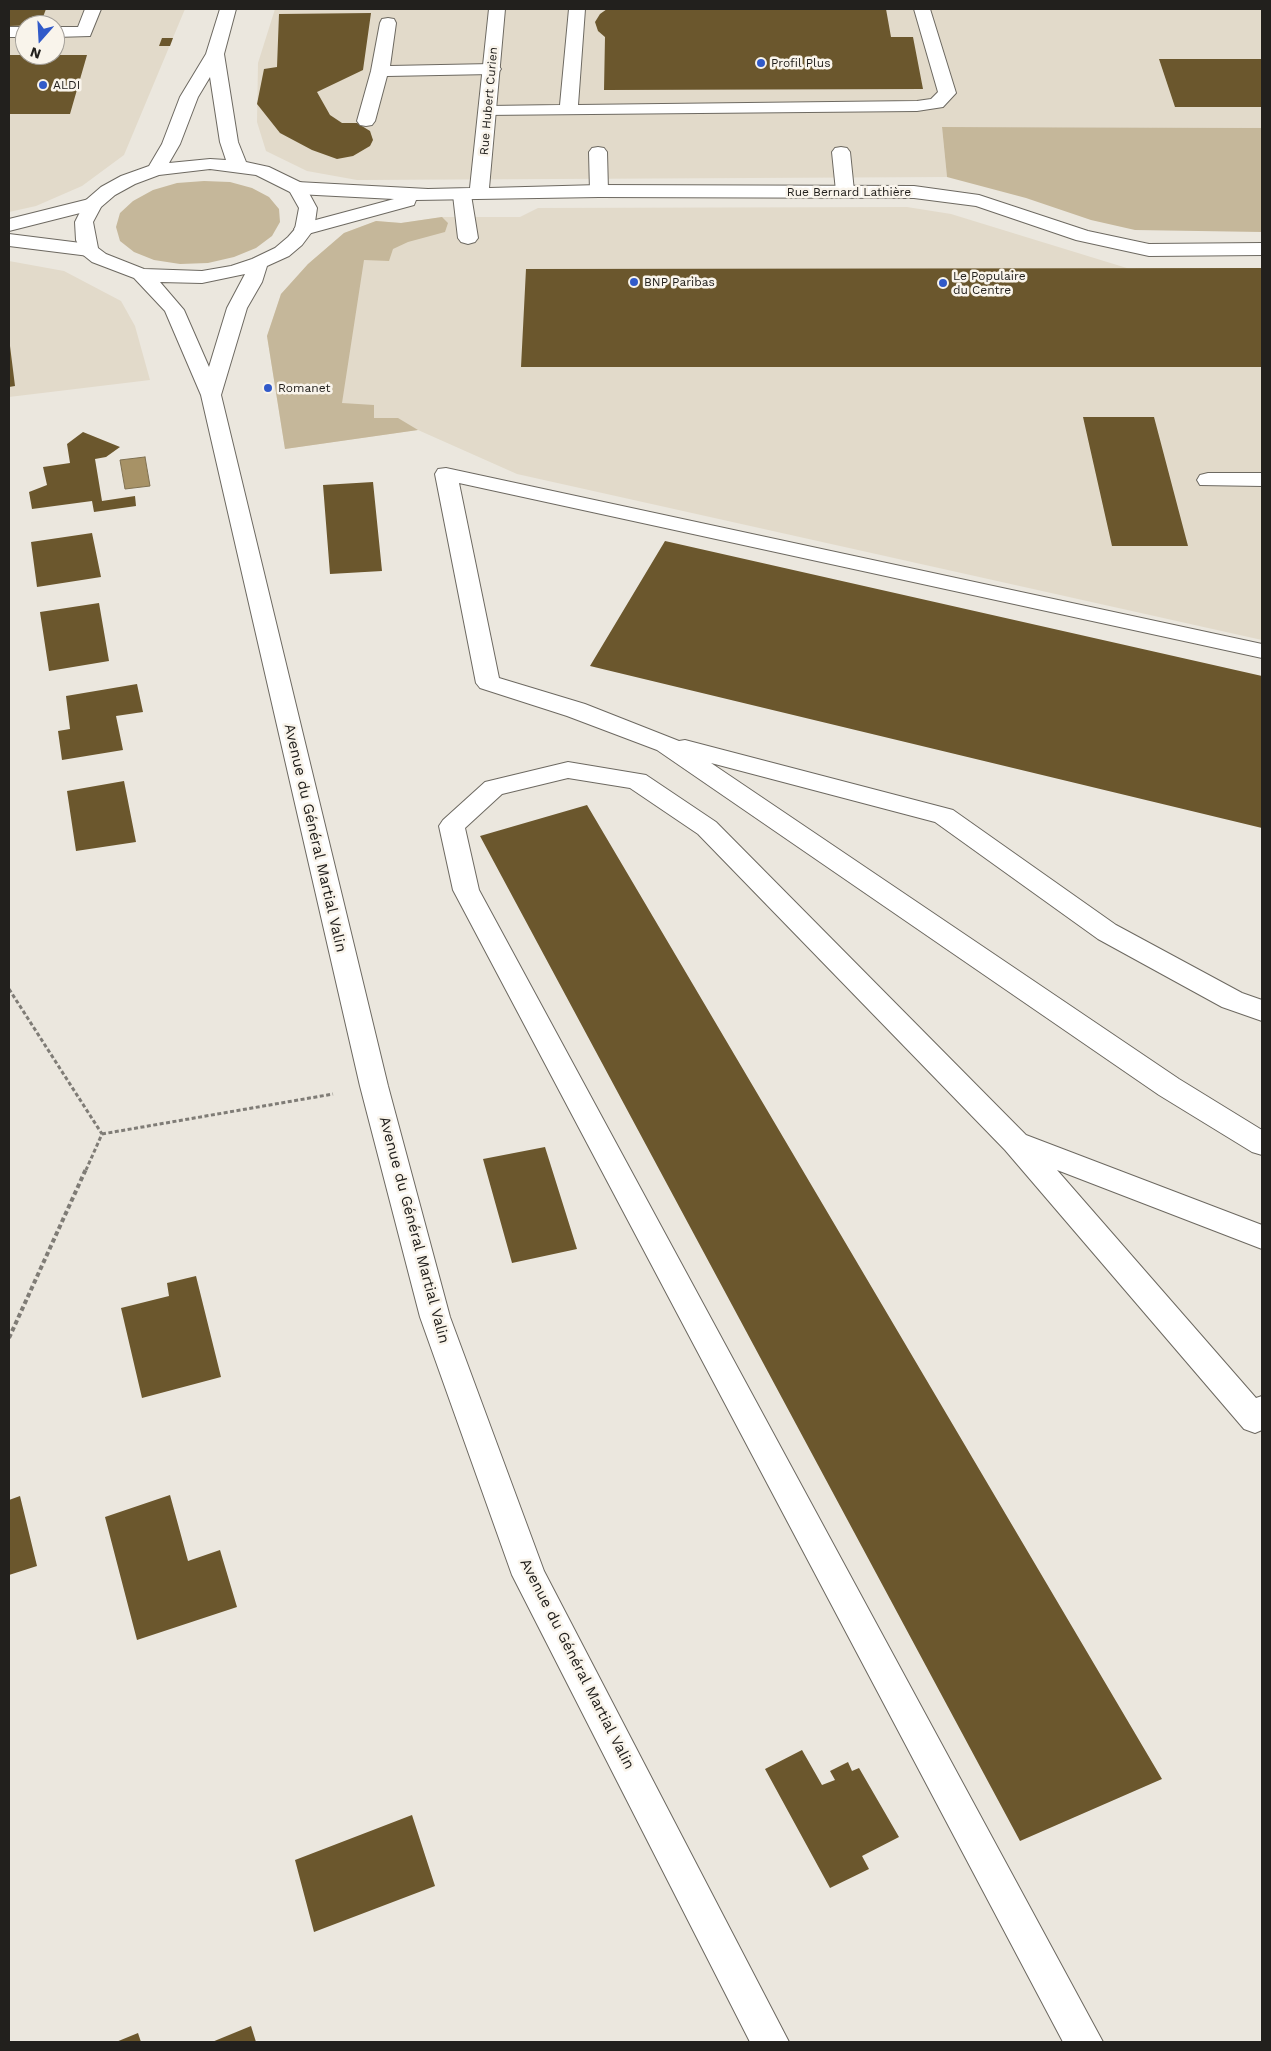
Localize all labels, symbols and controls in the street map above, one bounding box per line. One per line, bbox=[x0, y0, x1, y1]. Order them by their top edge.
north arrow bbox=[15, 15, 65, 65]
text: N bbox=[28, 44, 43, 62]
street label: Rue Hubert Curien bbox=[477, 46, 501, 156]
place label: Profil Plus bbox=[771, 56, 831, 70]
marker: Profil Plus bbox=[755, 57, 767, 69]
place label: ALDI bbox=[53, 78, 80, 92]
marker: ALDI bbox=[37, 79, 49, 91]
street label: Rue Bernard Lathière bbox=[787, 185, 911, 199]
place label: Le Populaire du Centre bbox=[953, 269, 1026, 297]
place label: BNP Paribas bbox=[644, 275, 715, 289]
marker: BNP Paribas bbox=[628, 276, 640, 288]
marker: Le Populaire du Centre bbox=[937, 277, 949, 289]
place label: Romanet bbox=[278, 381, 330, 395]
marker: Romanet bbox=[262, 382, 274, 394]
street label: Avenue du Général Martial Valin bbox=[280, 722, 350, 954]
street label: Avenue du Général Martial Valin bbox=[375, 1115, 453, 1345]
street label: Avenue du Général Martial Valin bbox=[516, 1556, 638, 1772]

